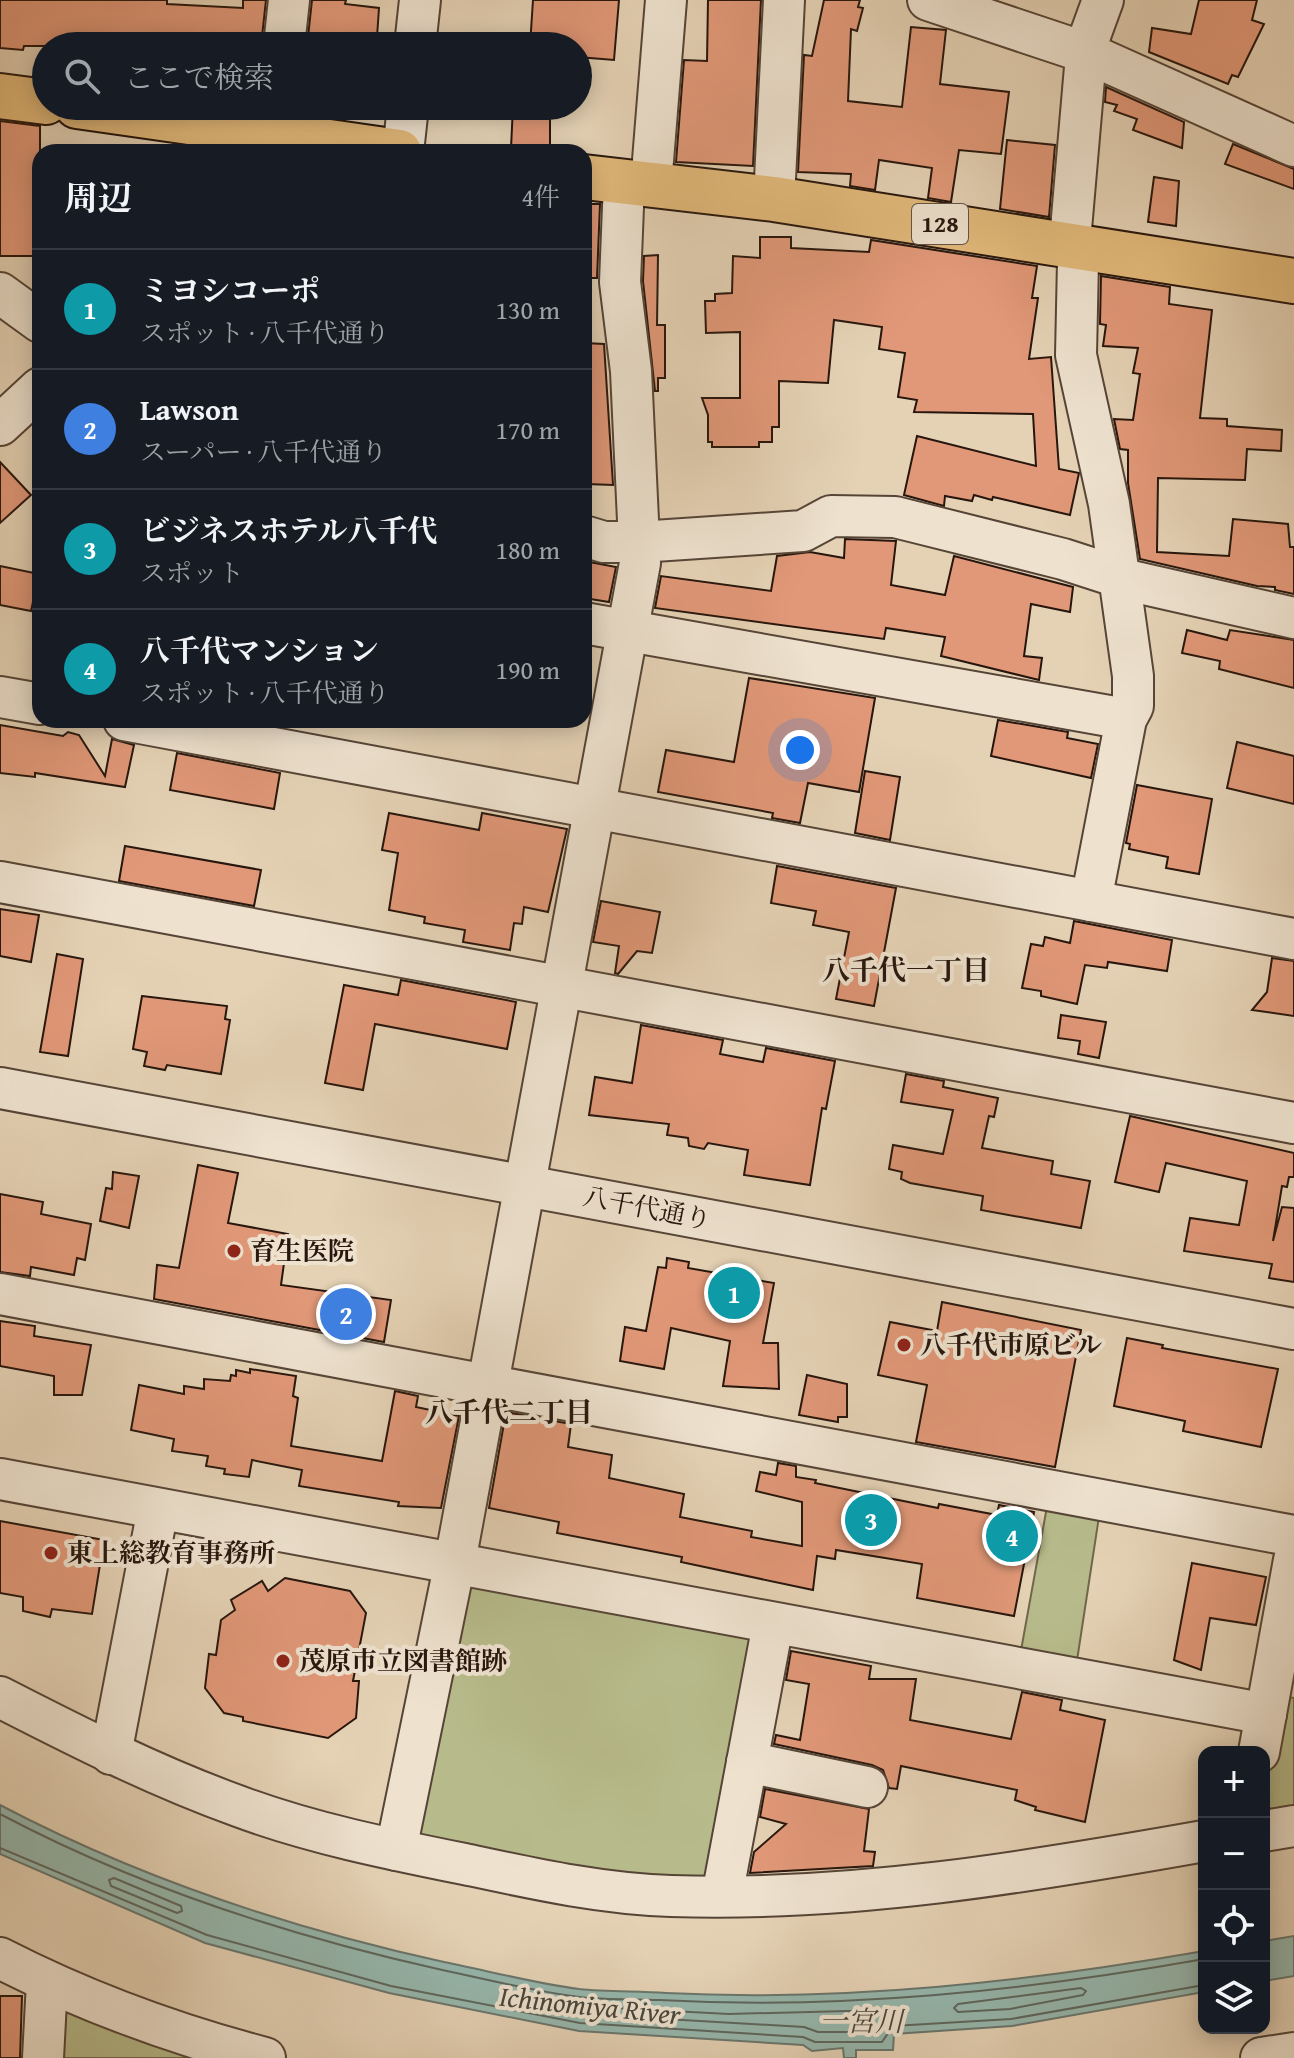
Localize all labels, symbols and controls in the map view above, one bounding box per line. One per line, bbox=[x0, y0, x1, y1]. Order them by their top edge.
search box bbox=[32, 32, 592, 120]
icon: search bbox=[60, 54, 104, 98]
text: ここで検索 bbox=[124, 55, 274, 99]
text: 周辺 bbox=[64, 173, 132, 222]
text: 4件 bbox=[521, 177, 560, 216]
road number: 128 bbox=[912, 204, 968, 244]
text: ミヨシコーポ bbox=[140, 268, 320, 312]
text: 1 bbox=[83, 290, 97, 329]
text: 130 m bbox=[495, 290, 560, 329]
text: スポット · 八千代通り bbox=[140, 313, 390, 352]
text: Lawson bbox=[140, 387, 239, 431]
text: 2 bbox=[83, 410, 97, 449]
text: 170 m bbox=[495, 410, 560, 449]
text: スーパー · 八千代通り bbox=[140, 432, 387, 471]
text: ビジネスホテル八千代 bbox=[140, 508, 438, 552]
text: 3 bbox=[83, 530, 97, 569]
text: 180 m bbox=[495, 530, 560, 569]
text: スポット bbox=[140, 553, 244, 592]
text: 八千代マンション bbox=[140, 628, 379, 672]
text: 4 bbox=[83, 650, 97, 689]
text: 190 m bbox=[495, 650, 560, 689]
text: スポット · 八千代通り bbox=[140, 673, 390, 712]
your location bbox=[780, 730, 820, 770]
district label: 八千代一丁目 bbox=[822, 949, 990, 990]
street label: 八千代通り bbox=[580, 1176, 715, 1239]
place label: 育生医院 bbox=[250, 1231, 354, 1270]
marker: 育生医院 bbox=[225, 1242, 243, 1260]
pin: 1 bbox=[708, 1263, 760, 1323]
pin: 2 bbox=[320, 1284, 372, 1344]
place label: 八千代市原ビル bbox=[920, 1325, 1102, 1364]
marker: 八千代市原ビル bbox=[895, 1336, 913, 1354]
district label: 八千代二丁目 bbox=[425, 1391, 593, 1432]
pin: 3 bbox=[845, 1490, 897, 1550]
pin: 4 bbox=[986, 1506, 1038, 1566]
place label: 東上総教育事務所 bbox=[67, 1533, 275, 1572]
marker: 東上総教育事務所 bbox=[42, 1544, 60, 1562]
place label: 茂原市立図書館跡 bbox=[299, 1641, 507, 1680]
marker: 茂原市立図書館跡 bbox=[274, 1652, 292, 1670]
map controls bbox=[1198, 1746, 1270, 2034]
button: + bbox=[1198, 1746, 1270, 1818]
button: − bbox=[1198, 1818, 1270, 1890]
button: locate bbox=[1198, 1890, 1270, 1962]
button: layers bbox=[1198, 1962, 1270, 2034]
water label: Ichinomiya River bbox=[498, 1975, 684, 2035]
water label: 一宮川 bbox=[819, 2000, 906, 2041]

